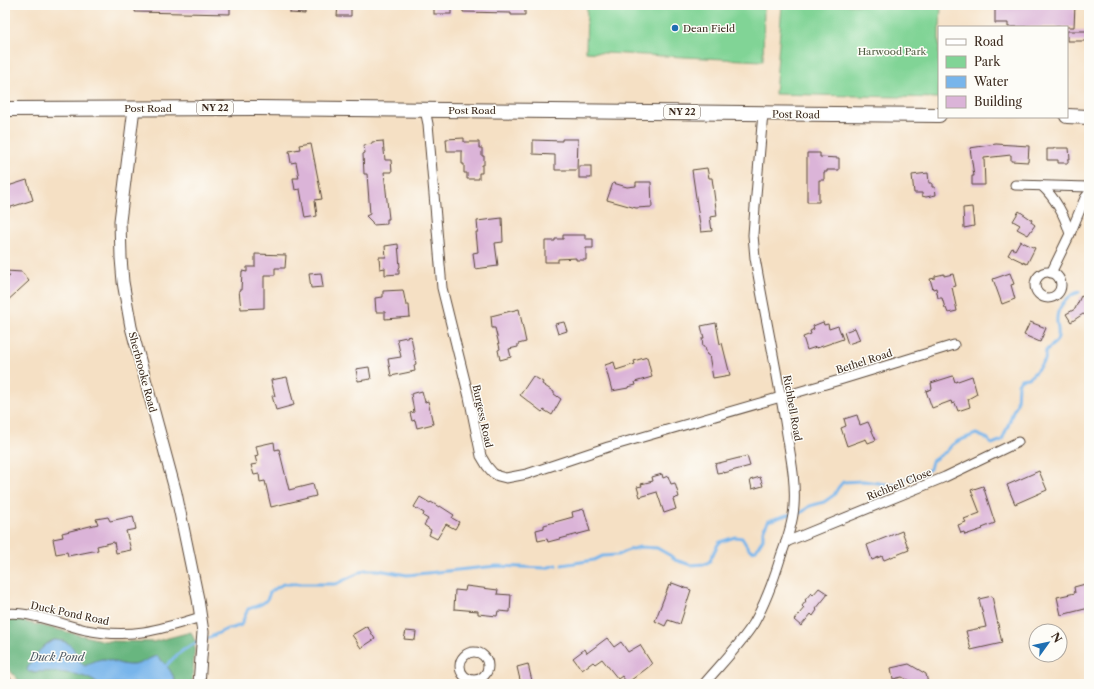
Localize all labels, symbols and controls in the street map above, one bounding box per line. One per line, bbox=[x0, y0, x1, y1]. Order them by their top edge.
place label: Dean Field bbox=[683, 22, 735, 35]
marker: Dean Field bbox=[670, 23, 680, 33]
legend bbox=[938, 26, 1068, 118]
text: Road bbox=[974, 34, 1004, 49]
park label: Harwood Park bbox=[858, 45, 928, 58]
text: Park bbox=[974, 54, 1001, 69]
text: Water bbox=[973, 74, 1008, 89]
text: Building bbox=[974, 94, 1022, 109]
road number: NY 22 bbox=[197, 101, 233, 115]
street label: Post Road bbox=[124, 102, 172, 115]
street label: Post Road bbox=[448, 104, 496, 117]
road number: NY 22 bbox=[664, 105, 700, 119]
street label: Post Road bbox=[772, 108, 820, 121]
street label: Sherbrooke Road bbox=[126, 330, 160, 414]
street label: Bethel Road bbox=[834, 346, 894, 377]
street label: Richbell Road bbox=[780, 374, 805, 442]
street label: Burgess Road bbox=[469, 383, 496, 449]
street label: Richbell Close bbox=[865, 465, 934, 503]
street label: Duck Pond Road bbox=[29, 599, 110, 628]
north arrow bbox=[1028, 623, 1068, 663]
text: N bbox=[1048, 630, 1065, 646]
water label: Duck Pond bbox=[29, 650, 86, 664]

